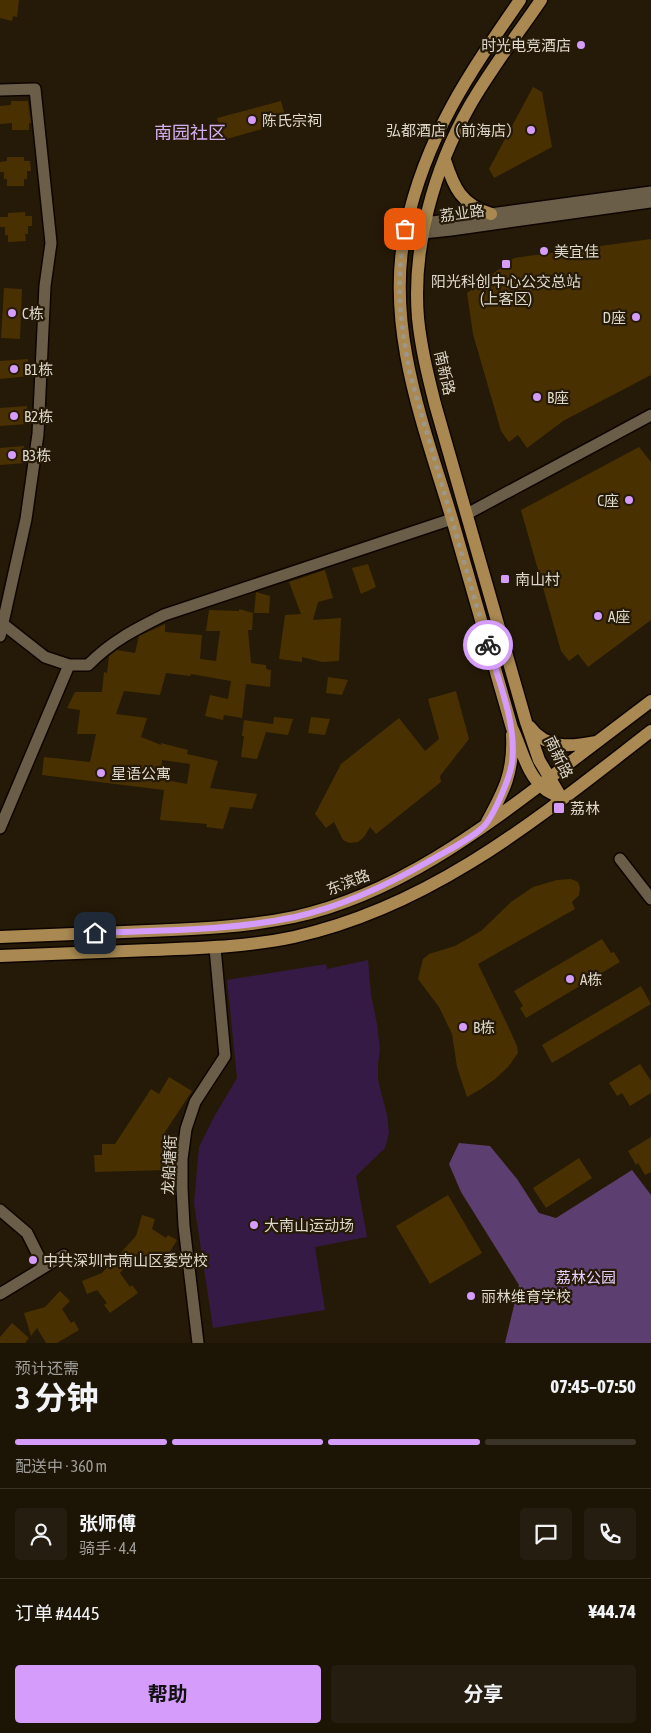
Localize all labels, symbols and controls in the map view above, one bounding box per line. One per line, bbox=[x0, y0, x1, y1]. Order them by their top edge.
place label: 时光电竞酒店 bbox=[481, 37, 571, 54]
marker: 时光电竞酒店 bbox=[575, 39, 587, 51]
place label: 陈氏宗祠 bbox=[262, 112, 322, 129]
marker: 陈氏宗祠 bbox=[246, 114, 258, 126]
district label: 南园社区 bbox=[154, 122, 226, 143]
place label: 弘都酒店（前海店） bbox=[386, 122, 521, 139]
marker: 弘都酒店（前海店） bbox=[525, 124, 537, 136]
street label: 荔业路 bbox=[439, 201, 485, 225]
pin bbox=[384, 208, 426, 250]
icon: bag bbox=[391, 215, 419, 243]
place label: 美宜佳 bbox=[554, 243, 599, 260]
marker: 美宜佳 bbox=[538, 245, 550, 257]
marker: 阳光科创中心公交总站 (上客区) bbox=[500, 258, 512, 270]
place label: 阳光科创中心公交总站 (上客区) bbox=[431, 273, 581, 307]
place label: C栋 bbox=[22, 305, 44, 322]
marker: C栋 bbox=[6, 307, 18, 319]
place label: D座 bbox=[603, 309, 626, 326]
marker: D座 bbox=[630, 311, 642, 323]
street label: 南新路 bbox=[432, 349, 458, 397]
place label: B1栋 bbox=[24, 361, 53, 378]
marker: B1栋 bbox=[8, 363, 20, 375]
place label: B座 bbox=[547, 389, 569, 406]
marker: B座 bbox=[531, 391, 543, 403]
place label: B2栋 bbox=[24, 408, 53, 425]
marker: B2栋 bbox=[8, 410, 20, 422]
place label: B3栋 bbox=[22, 447, 51, 464]
marker: B3栋 bbox=[6, 449, 18, 461]
place label: C座 bbox=[597, 492, 619, 509]
marker: C座 bbox=[623, 494, 635, 506]
place label: 南山村 bbox=[515, 571, 560, 588]
marker: 南山村 bbox=[499, 573, 511, 585]
place label: A座 bbox=[608, 608, 630, 625]
marker: A座 bbox=[592, 610, 604, 622]
courier bbox=[463, 620, 513, 670]
icon: bike bbox=[474, 631, 502, 659]
street label: 南新路 bbox=[541, 733, 577, 781]
place label: 星语公寓 bbox=[111, 765, 171, 782]
marker: 星语公寓 bbox=[95, 767, 107, 779]
place label: 荔林 bbox=[570, 800, 600, 817]
marker: 荔林 bbox=[552, 801, 566, 815]
street label: 东滨路 bbox=[324, 866, 372, 898]
pin bbox=[74, 912, 116, 954]
icon: home bbox=[81, 919, 109, 947]
place label: A栋 bbox=[580, 971, 602, 988]
marker: A栋 bbox=[564, 973, 576, 985]
place label: B栋 bbox=[473, 1019, 495, 1036]
marker: B栋 bbox=[457, 1021, 469, 1033]
street label: 龙船塘街 bbox=[159, 1135, 179, 1195]
place label: 大南山运动场 bbox=[264, 1217, 354, 1234]
marker: 大南山运动场 bbox=[248, 1219, 260, 1231]
place label: 中共深圳市南山区委党校 bbox=[43, 1252, 208, 1269]
marker: 中共深圳市南山区委党校 bbox=[27, 1254, 39, 1266]
park label: 荔林公园 bbox=[556, 1269, 616, 1286]
place label: 丽林维育学校 bbox=[481, 1288, 571, 1305]
marker: 丽林维育学校 bbox=[465, 1290, 477, 1302]
text: 预计还需 bbox=[15, 1359, 79, 1377]
text: 07:45–07:50 bbox=[550, 1375, 636, 1397]
text: 3 分钟 bbox=[15, 1379, 98, 1416]
text: 配送中 · 360 m bbox=[15, 1457, 107, 1475]
button: person bbox=[15, 1508, 67, 1560]
button: chat bbox=[520, 1508, 572, 1560]
button: phone bbox=[584, 1508, 636, 1560]
text: 张师傅 bbox=[79, 1512, 136, 1534]
text: 骑手 · 4.4 bbox=[79, 1539, 137, 1557]
text: ¥44.74 bbox=[588, 1600, 636, 1622]
text: 订单 #4445 bbox=[15, 1602, 100, 1624]
button: 帮助 bbox=[15, 1665, 321, 1723]
button: 分享 bbox=[331, 1665, 636, 1723]

